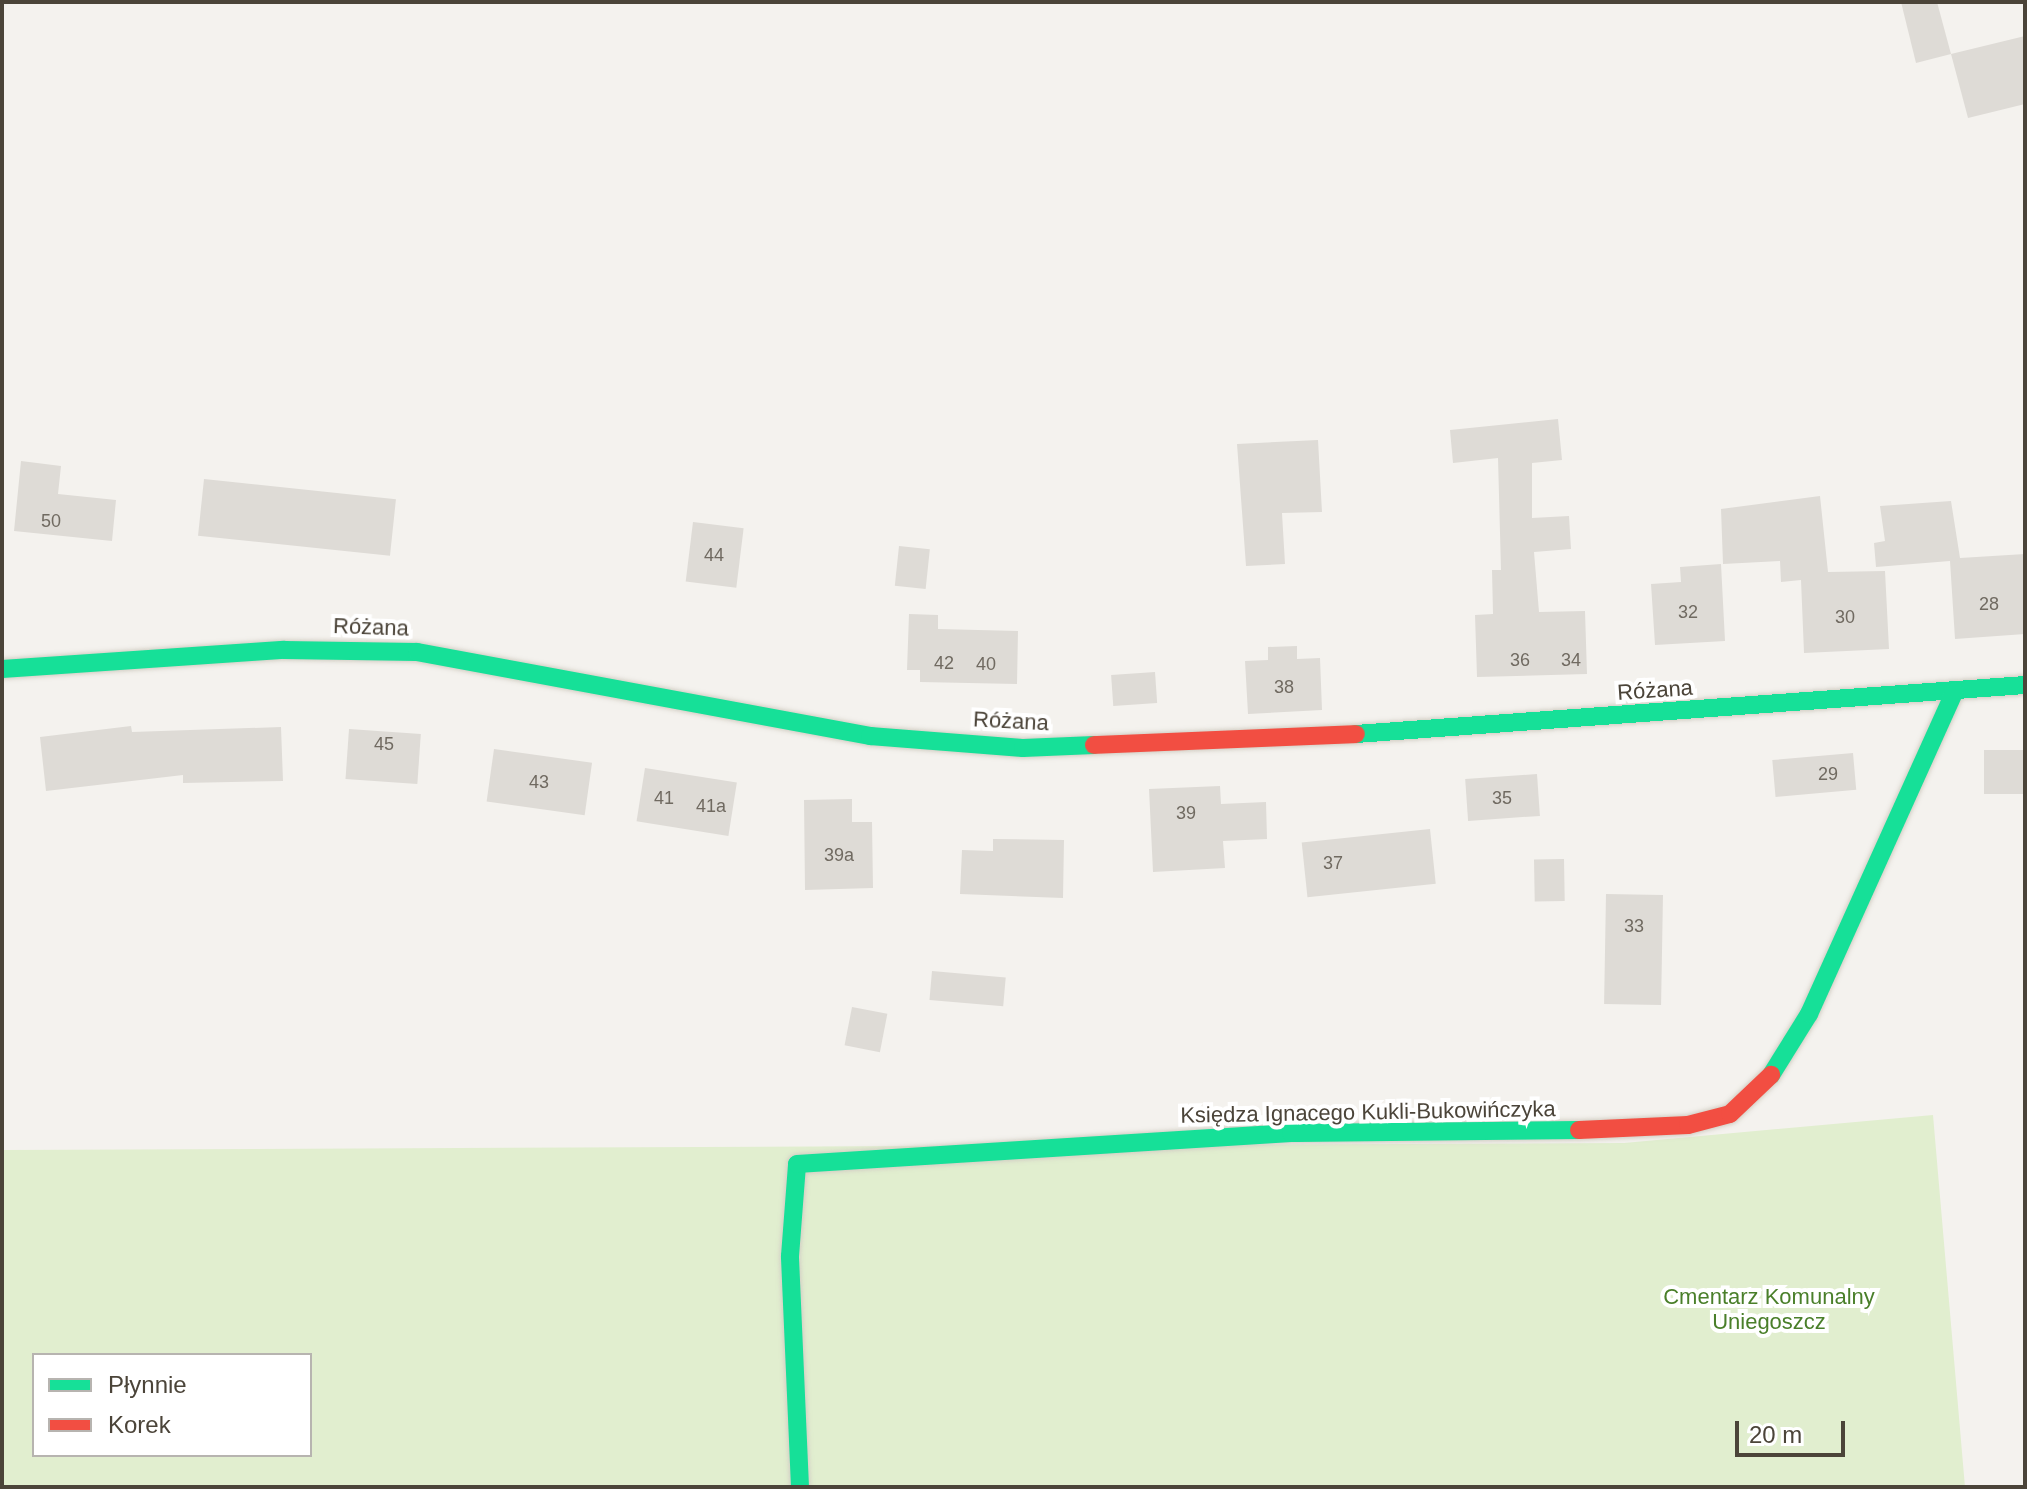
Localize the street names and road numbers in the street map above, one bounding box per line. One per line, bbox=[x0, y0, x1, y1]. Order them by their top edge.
street label: Różana bbox=[333, 612, 409, 642]
street label: Różana bbox=[1616, 674, 1694, 706]
street label: Różana bbox=[972, 706, 1050, 736]
street label: Księdza Ignacego Kukli-Bukowińczyka bbox=[1180, 1096, 1556, 1128]

